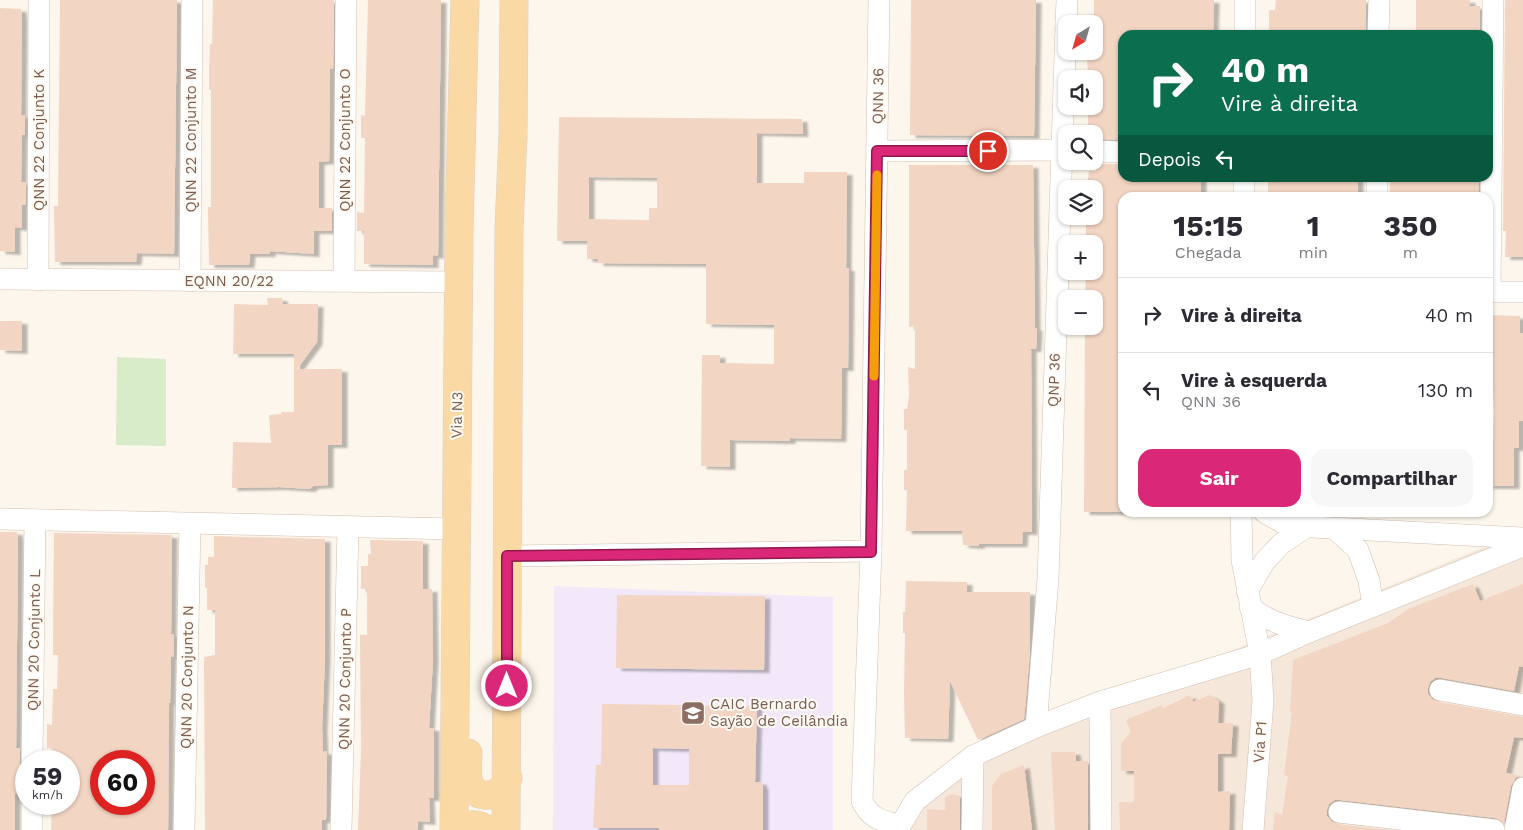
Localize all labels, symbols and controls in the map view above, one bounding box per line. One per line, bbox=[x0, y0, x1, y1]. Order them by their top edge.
north arrow bbox=[1058, 15, 1102, 60]
map controls bbox=[1058, 15, 1103, 335]
text: 40 m bbox=[1221, 49, 1309, 91]
icon: right bbox=[1138, 50, 1203, 115]
street label: QNN 22 Conjunto M bbox=[182, 67, 200, 213]
street label: QNN 22 Conjunto O bbox=[336, 68, 354, 212]
street label: QNN 36 bbox=[869, 68, 887, 124]
street label: QNN 22 Conjunto K bbox=[30, 69, 48, 211]
button: sound bbox=[1058, 70, 1103, 115]
text: Vire à direita bbox=[1221, 91, 1358, 116]
button: search bbox=[1058, 125, 1103, 170]
pin bbox=[967, 130, 1009, 172]
icon: arrive bbox=[974, 137, 1002, 165]
icon: left bbox=[1211, 145, 1239, 173]
text: Depois bbox=[1138, 148, 1201, 171]
button: layers bbox=[1058, 180, 1103, 225]
text: 15:15 bbox=[1173, 208, 1243, 243]
text: 1 bbox=[1307, 208, 1320, 243]
text: 350 bbox=[1383, 208, 1438, 243]
button: + bbox=[1058, 235, 1103, 280]
text: Chegada bbox=[1175, 243, 1242, 262]
text: min bbox=[1298, 243, 1328, 262]
text: m bbox=[1403, 243, 1418, 262]
street label: EQNN 20/22 bbox=[184, 272, 274, 290]
button: − bbox=[1058, 290, 1103, 335]
icon: right bbox=[1138, 301, 1166, 329]
text: Vire à direita bbox=[1181, 304, 1302, 327]
text: 40 m bbox=[1425, 304, 1473, 327]
street label: QNP 36 bbox=[1044, 353, 1064, 407]
text: Vire à esquerda bbox=[1181, 369, 1327, 392]
icon: left bbox=[1138, 376, 1166, 404]
text: 130 m bbox=[1418, 379, 1473, 402]
street label: Via N3 bbox=[448, 391, 466, 439]
text: QNN 36 bbox=[1181, 392, 1241, 411]
button: Sair bbox=[1138, 449, 1301, 507]
button: Compartilhar bbox=[1311, 449, 1473, 507]
street label: QNN 20 Conjunto L bbox=[24, 569, 44, 711]
street label: QNN 20 Conjunto N bbox=[177, 605, 197, 749]
street label: QNN 20 Conjunto P bbox=[335, 608, 355, 750]
position arrow bbox=[480, 659, 532, 711]
place label: CAIC Bernardo Sayão de Ceilândia bbox=[710, 695, 849, 730]
school or university icon: CAIC Bernardo Sayão de Ceilândia bbox=[680, 700, 706, 726]
street label: Via P1 bbox=[1250, 720, 1270, 764]
speed limit sign: 60 bbox=[90, 750, 155, 815]
text: 59 bbox=[33, 762, 62, 791]
text: km/h bbox=[32, 788, 63, 802]

